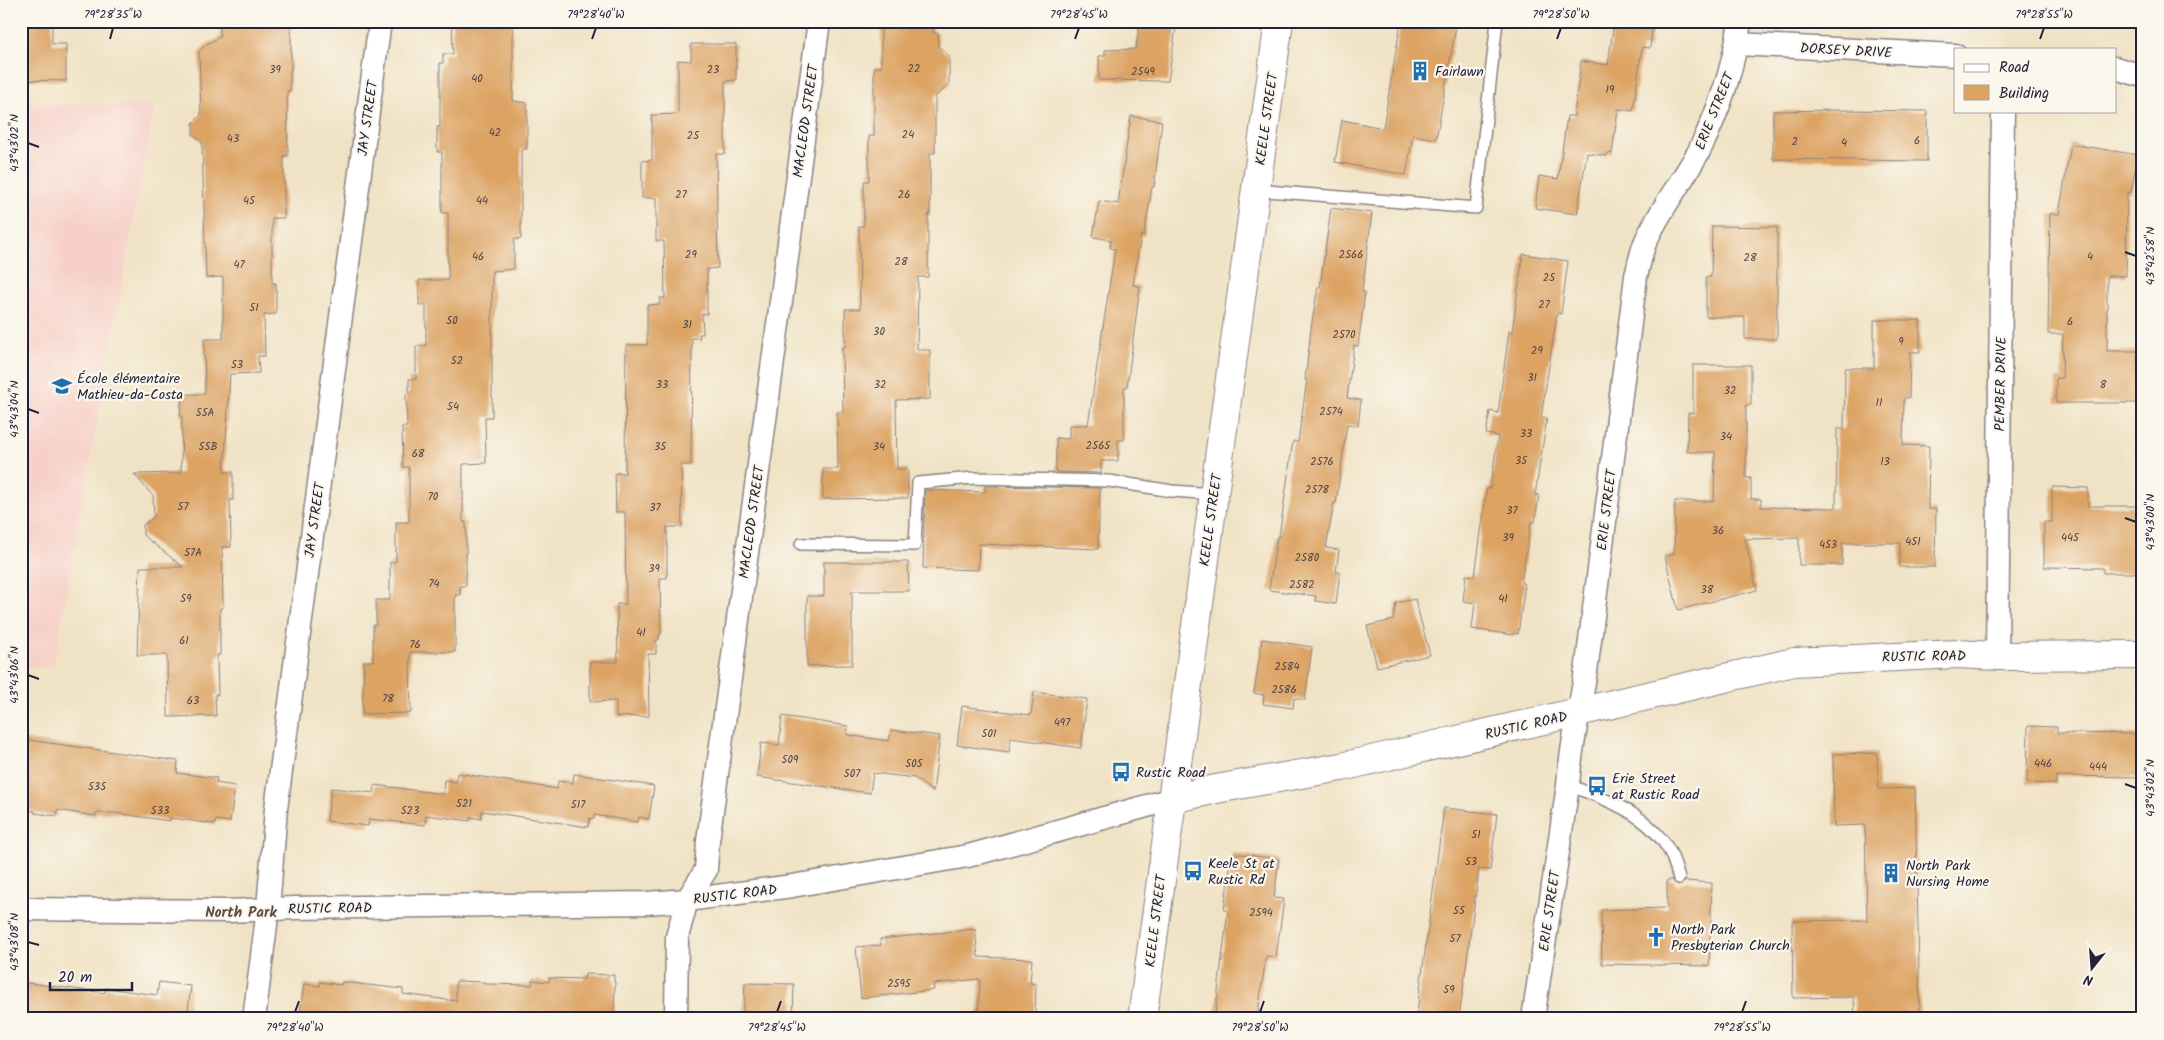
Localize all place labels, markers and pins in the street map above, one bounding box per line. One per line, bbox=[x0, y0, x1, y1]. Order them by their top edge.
building icon: Fairlawn bbox=[1409, 60, 1431, 82]
place label: Fairlawn bbox=[1435, 61, 1484, 83]
place label: École élémentaire Mathieu-da-Costa bbox=[77, 368, 183, 406]
school or university icon: École élémentaire Mathieu-da-Costa bbox=[51, 375, 73, 397]
bus stop icon: Rustic Road bbox=[1110, 761, 1132, 783]
place label: Rustic Road bbox=[1136, 762, 1207, 784]
place label: Erie Street at Rustic Road bbox=[1612, 768, 1700, 806]
bus stop icon: Erie Street at Rustic Road bbox=[1586, 775, 1608, 797]
place label: Keele St at Rustic Rd bbox=[1208, 853, 1275, 891]
place label: North Park Nursing Home bbox=[1906, 855, 1990, 893]
bus stop icon: Keele St at Rustic Rd bbox=[1182, 860, 1204, 882]
building icon: North Park Nursing Home bbox=[1880, 862, 1902, 884]
place label: North Park Presbyterian Church bbox=[1671, 919, 1790, 957]
church icon: North Park Presbyterian Church bbox=[1645, 926, 1667, 948]

